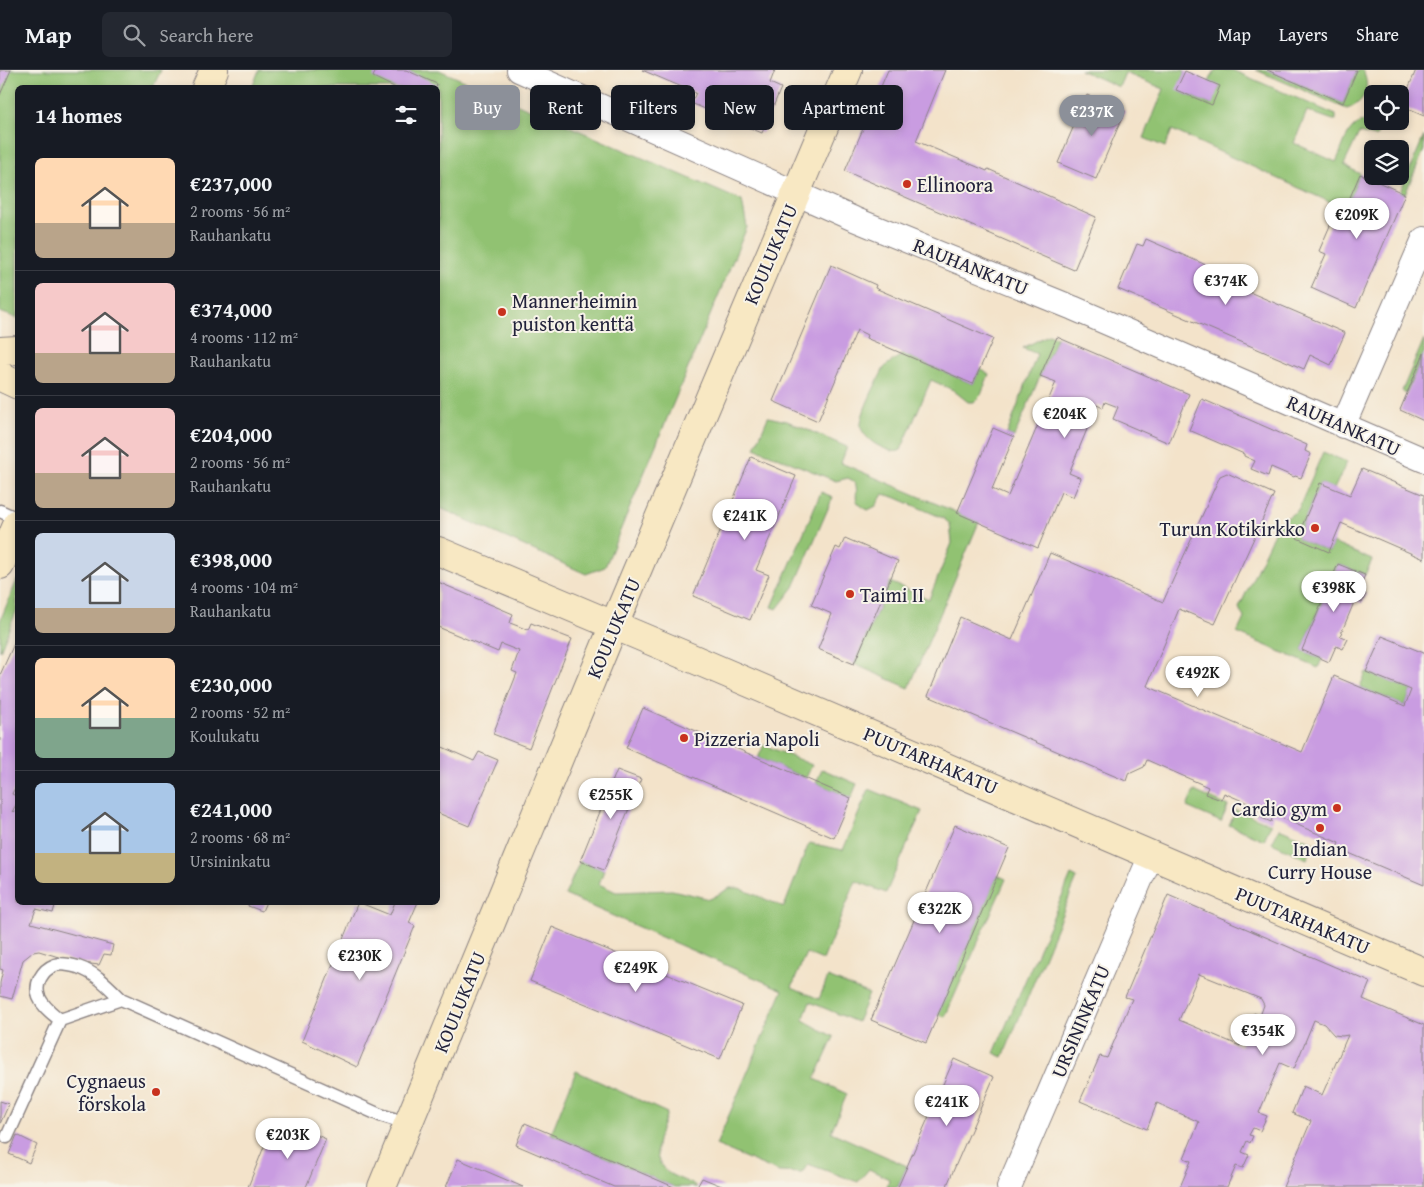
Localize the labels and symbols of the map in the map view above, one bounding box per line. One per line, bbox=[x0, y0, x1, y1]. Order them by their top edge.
pin: €237K bbox=[1057, 94, 1127, 137]
place label: Ellinoora bbox=[917, 170, 994, 199]
marker: Ellinoora bbox=[901, 178, 913, 190]
pin: €209K bbox=[1322, 198, 1392, 240]
street label: KOULUKATU bbox=[736, 199, 804, 309]
street label: RAUHANKATU bbox=[909, 230, 1033, 302]
pin: €374K bbox=[1191, 264, 1261, 306]
place label: Mannerheimin puiston kenttä bbox=[512, 286, 637, 338]
marker: Mannerheimin puiston kenttä bbox=[496, 306, 508, 318]
street label: RAUHANKATU bbox=[1282, 387, 1406, 463]
pin: €204K bbox=[1030, 396, 1100, 439]
pin: €241K bbox=[710, 498, 780, 541]
place label: Turun Kotikirkko bbox=[1159, 514, 1305, 543]
marker: Turun Kotikirkko bbox=[1309, 522, 1321, 534]
pin: €398K bbox=[1299, 570, 1369, 613]
street label: KOULUKATU bbox=[579, 573, 647, 683]
place label: Taimi II bbox=[860, 580, 924, 609]
marker: Taimi II bbox=[844, 588, 856, 600]
pin: €492K bbox=[1163, 656, 1233, 698]
street label: PUUTARHAKATU bbox=[859, 719, 1003, 801]
place label: Pizzeria Napoli bbox=[694, 724, 820, 753]
marker: Pizzeria Napoli bbox=[678, 732, 690, 744]
pin: €255K bbox=[576, 778, 646, 820]
place label: Cardio gym bbox=[1231, 794, 1328, 823]
marker: Cardio gym bbox=[1331, 802, 1343, 814]
marker: Indian Curry House bbox=[1314, 822, 1326, 834]
place label: Indian Curry House bbox=[1268, 834, 1372, 886]
street label: PUUTARHAKATU bbox=[1231, 879, 1375, 961]
pin: €322K bbox=[905, 892, 975, 934]
pin: €230K bbox=[325, 938, 395, 981]
street label: KOULUKATU bbox=[426, 947, 492, 1057]
pin: €249K bbox=[601, 950, 671, 993]
street label: URSININKATU bbox=[1043, 960, 1117, 1082]
pin: €354K bbox=[1228, 1014, 1298, 1056]
place label: Cygnaeus förskola bbox=[66, 1066, 147, 1118]
pin: €241K bbox=[912, 1084, 982, 1127]
marker: Cygnaeus förskola bbox=[150, 1086, 162, 1098]
pin: €203K bbox=[253, 1118, 323, 1160]

